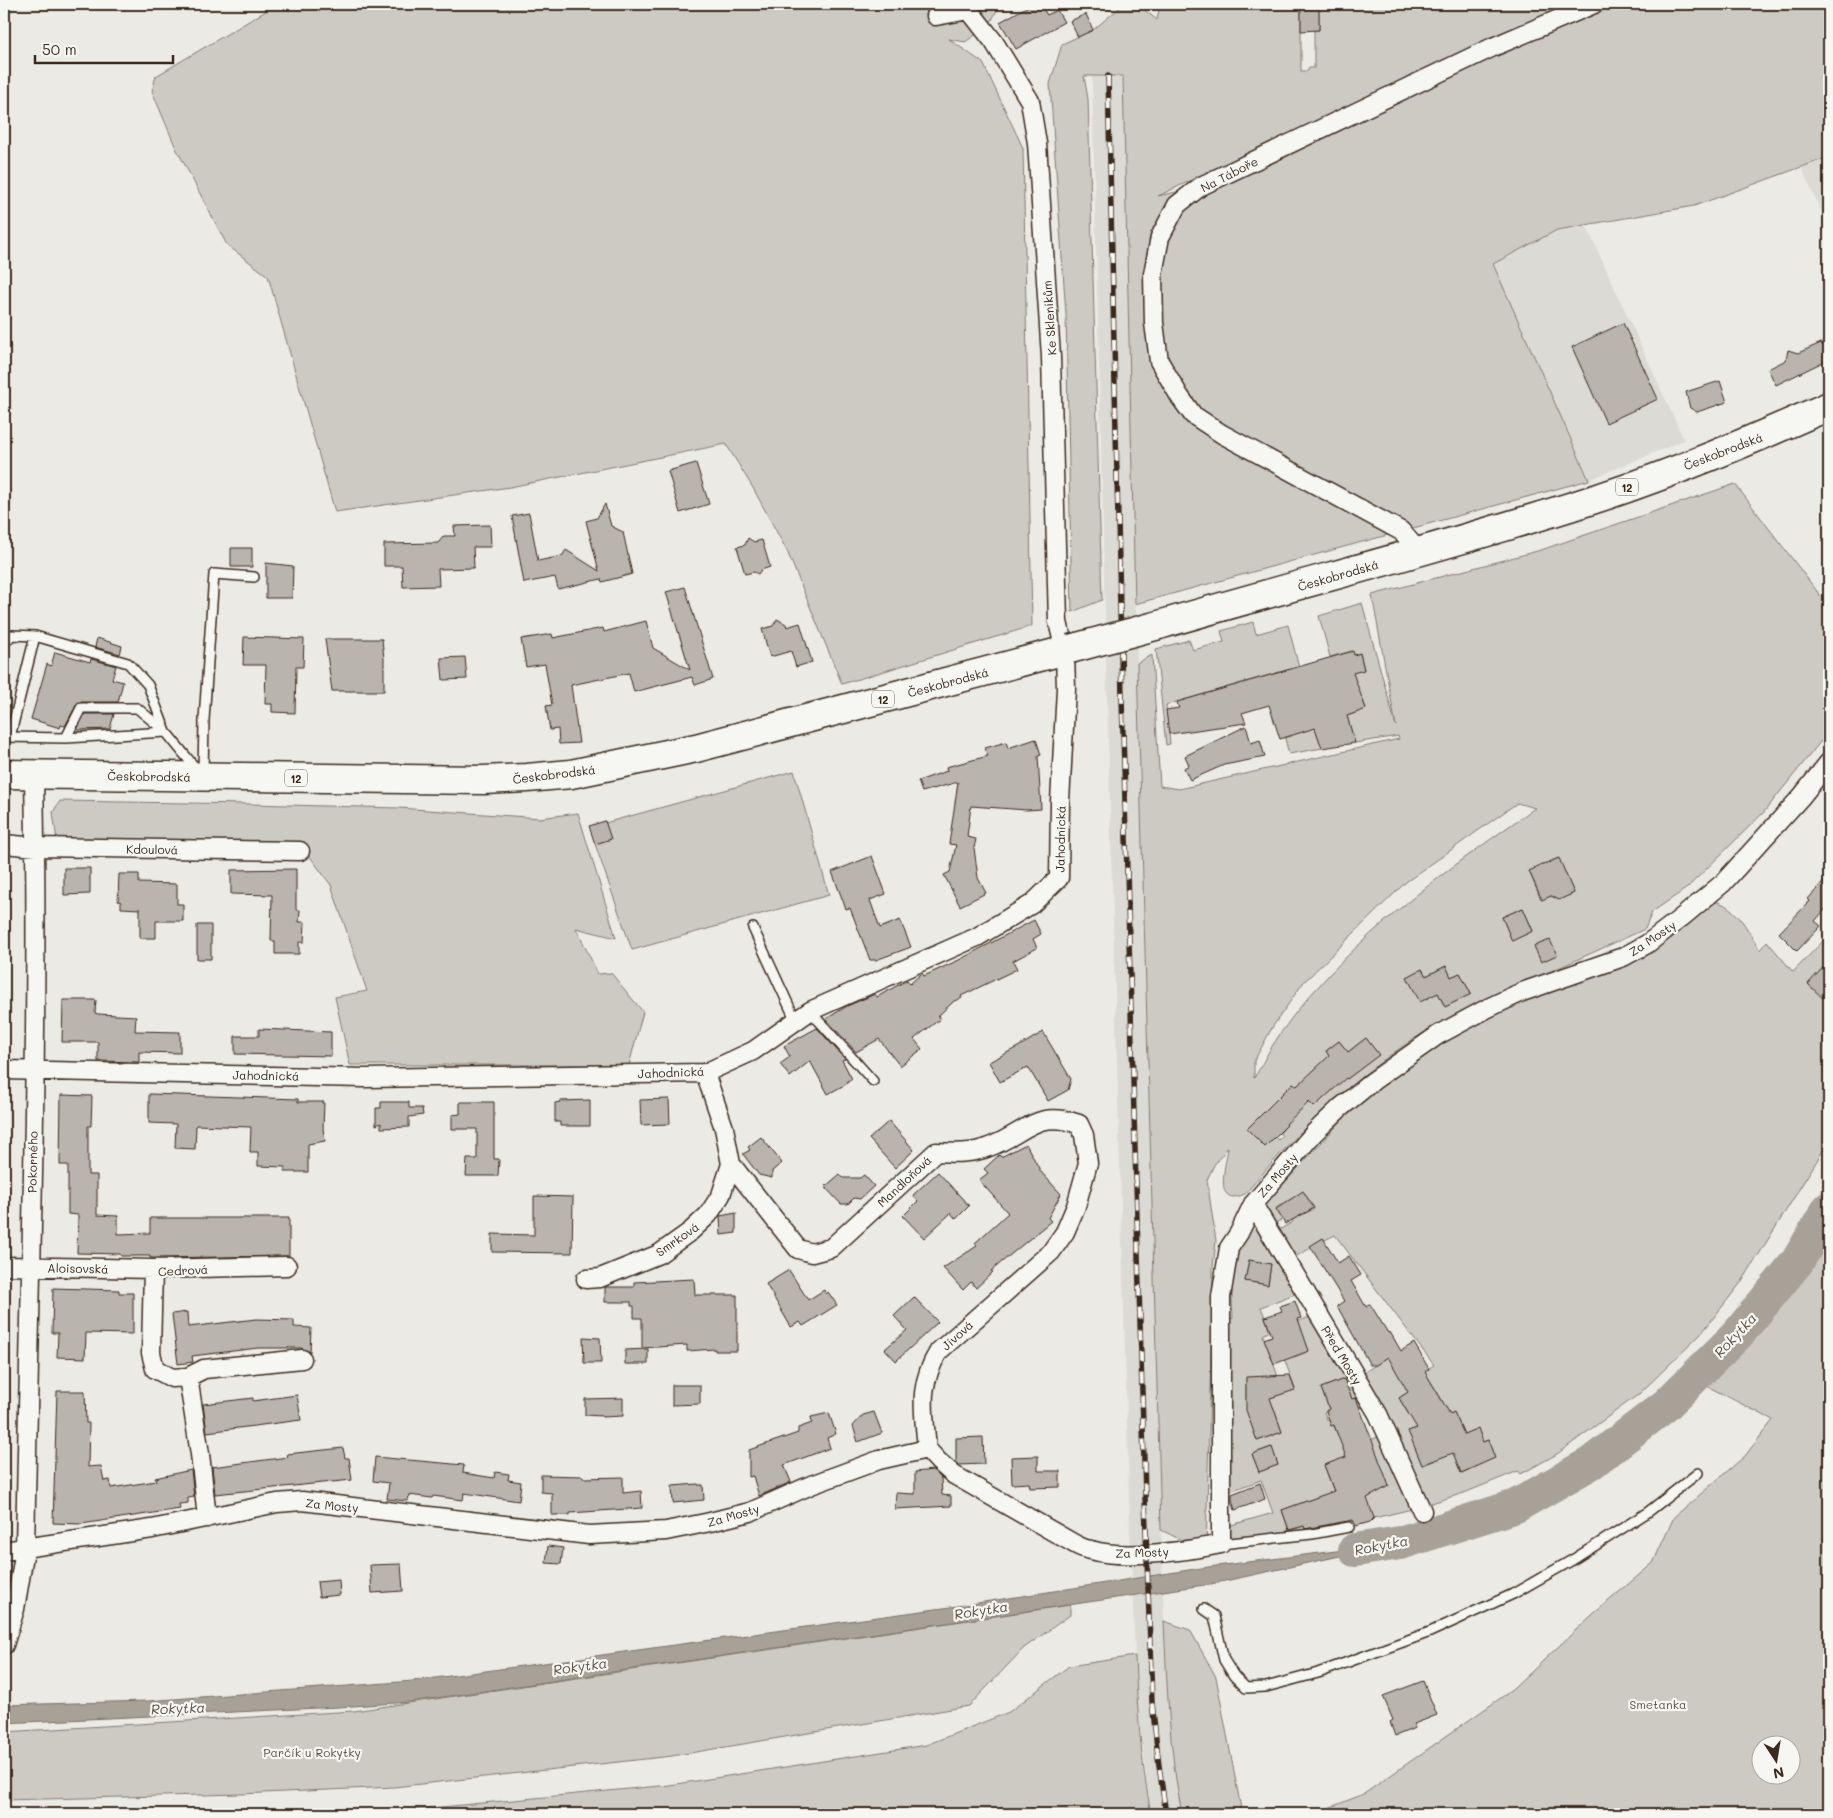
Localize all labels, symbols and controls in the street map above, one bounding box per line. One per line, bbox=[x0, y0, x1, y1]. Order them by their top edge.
scale bar bbox=[35, 32, 172, 64]
text: 50 m bbox=[42, 39, 77, 59]
street label: Na Táboře bbox=[1198, 153, 1260, 195]
street label: Ke Skleníkům bbox=[1038, 280, 1060, 356]
street label: Českobrodská bbox=[1681, 429, 1765, 473]
road number: 12 bbox=[1616, 478, 1638, 496]
street label: Českobrodská bbox=[1296, 556, 1380, 594]
street label: Českobrodská bbox=[906, 663, 990, 701]
road number: 12 bbox=[872, 691, 894, 708]
street label: Českobrodská bbox=[512, 761, 596, 787]
street label: Českobrodská bbox=[107, 767, 191, 785]
road number: 12 bbox=[285, 770, 307, 786]
street label: Jahodnická bbox=[1051, 805, 1069, 873]
street label: Kdoulová bbox=[126, 841, 178, 857]
street label: Za Mosty bbox=[1625, 916, 1679, 960]
street label: Jahodnická bbox=[637, 1063, 705, 1081]
street label: Jahodnická bbox=[232, 1066, 300, 1084]
street label: Pokorného bbox=[23, 1131, 41, 1193]
street label: Za Mosty bbox=[1253, 1150, 1301, 1200]
street label: Mandloňová bbox=[873, 1152, 935, 1210]
street label: Smrková bbox=[652, 1218, 702, 1260]
street label: Aloisovská bbox=[47, 1259, 109, 1277]
street label: Cedrová bbox=[158, 1261, 208, 1279]
water label: Rokytka bbox=[1710, 1309, 1760, 1361]
street label: Jívová bbox=[938, 1317, 976, 1353]
street label: Před Mosty bbox=[1318, 1322, 1366, 1388]
street label: Za Mosty bbox=[305, 1494, 359, 1516]
street label: Za Mosty bbox=[705, 1500, 761, 1530]
water label: Rokytka bbox=[1353, 1530, 1409, 1560]
street label: Za Mosty bbox=[1115, 1543, 1169, 1561]
water label: Rokytka bbox=[953, 1596, 1009, 1624]
water label: Rokytka bbox=[552, 1653, 608, 1679]
park label: Smetanka bbox=[1629, 1696, 1687, 1712]
water label: Rokytka bbox=[151, 1698, 205, 1718]
north arrow bbox=[1750, 1736, 1800, 1786]
park label: Parčík u Rokytky bbox=[263, 1744, 361, 1760]
text: N bbox=[1772, 1763, 1786, 1784]

